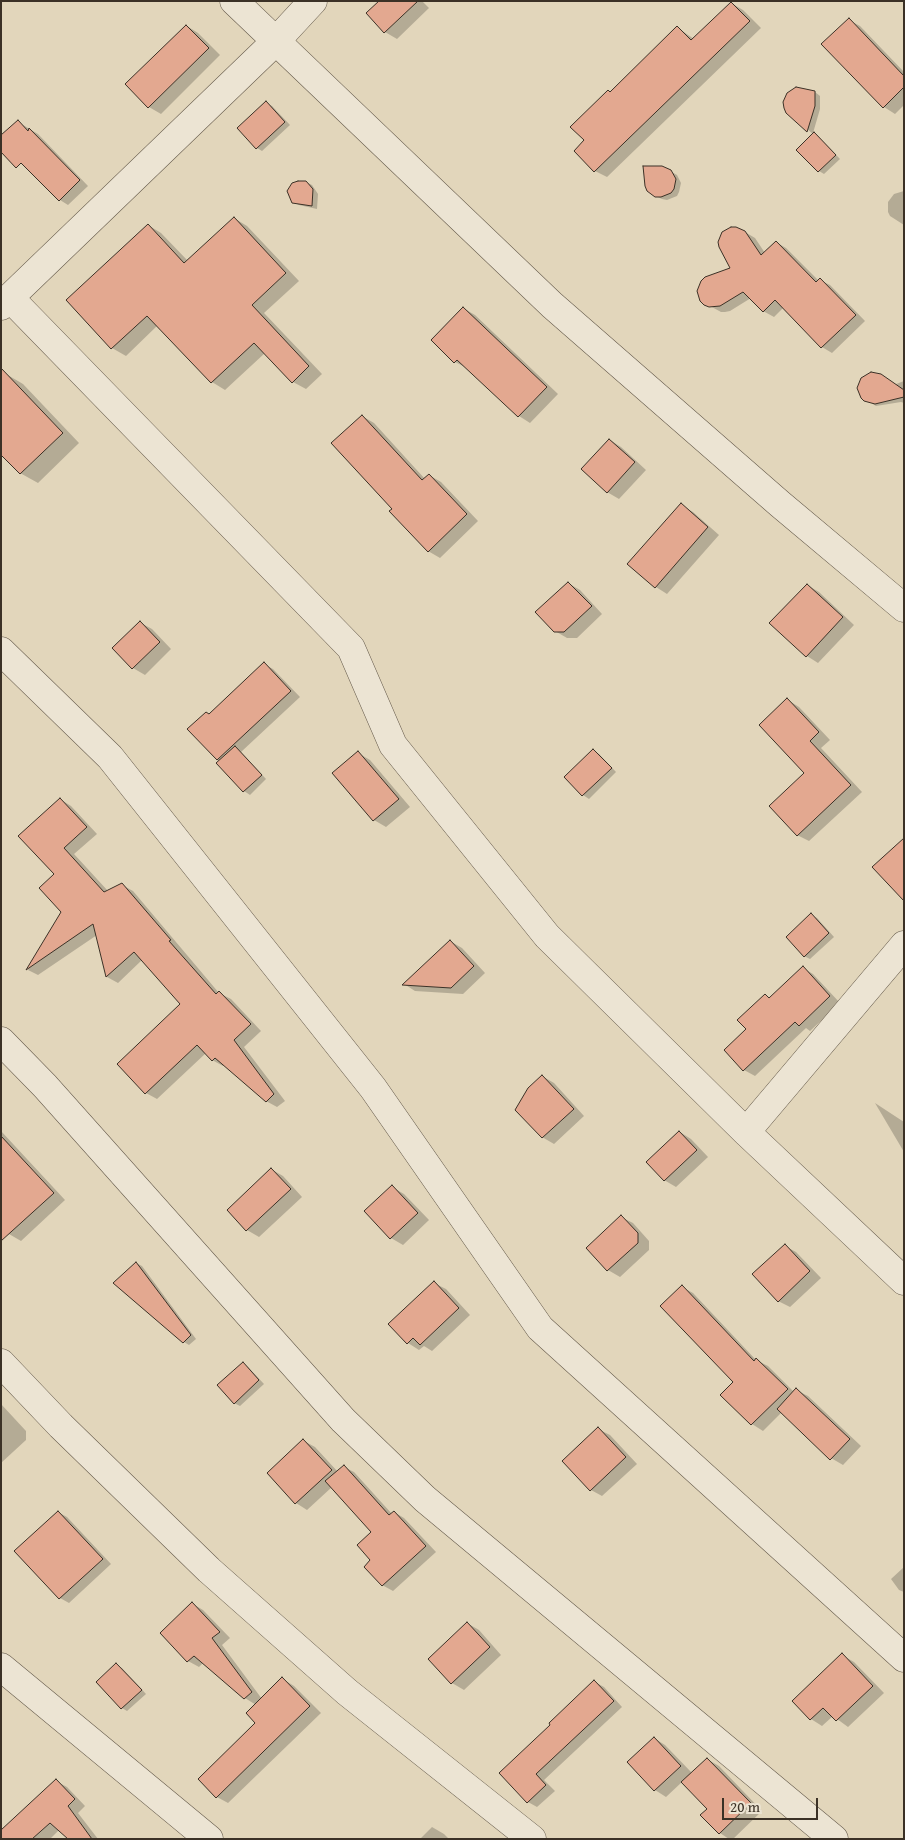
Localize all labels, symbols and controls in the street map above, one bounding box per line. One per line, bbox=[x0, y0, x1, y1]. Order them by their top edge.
scale bar bbox=[725, 1788, 821, 1820]
text: 20 m bbox=[730, 1796, 760, 1817]

